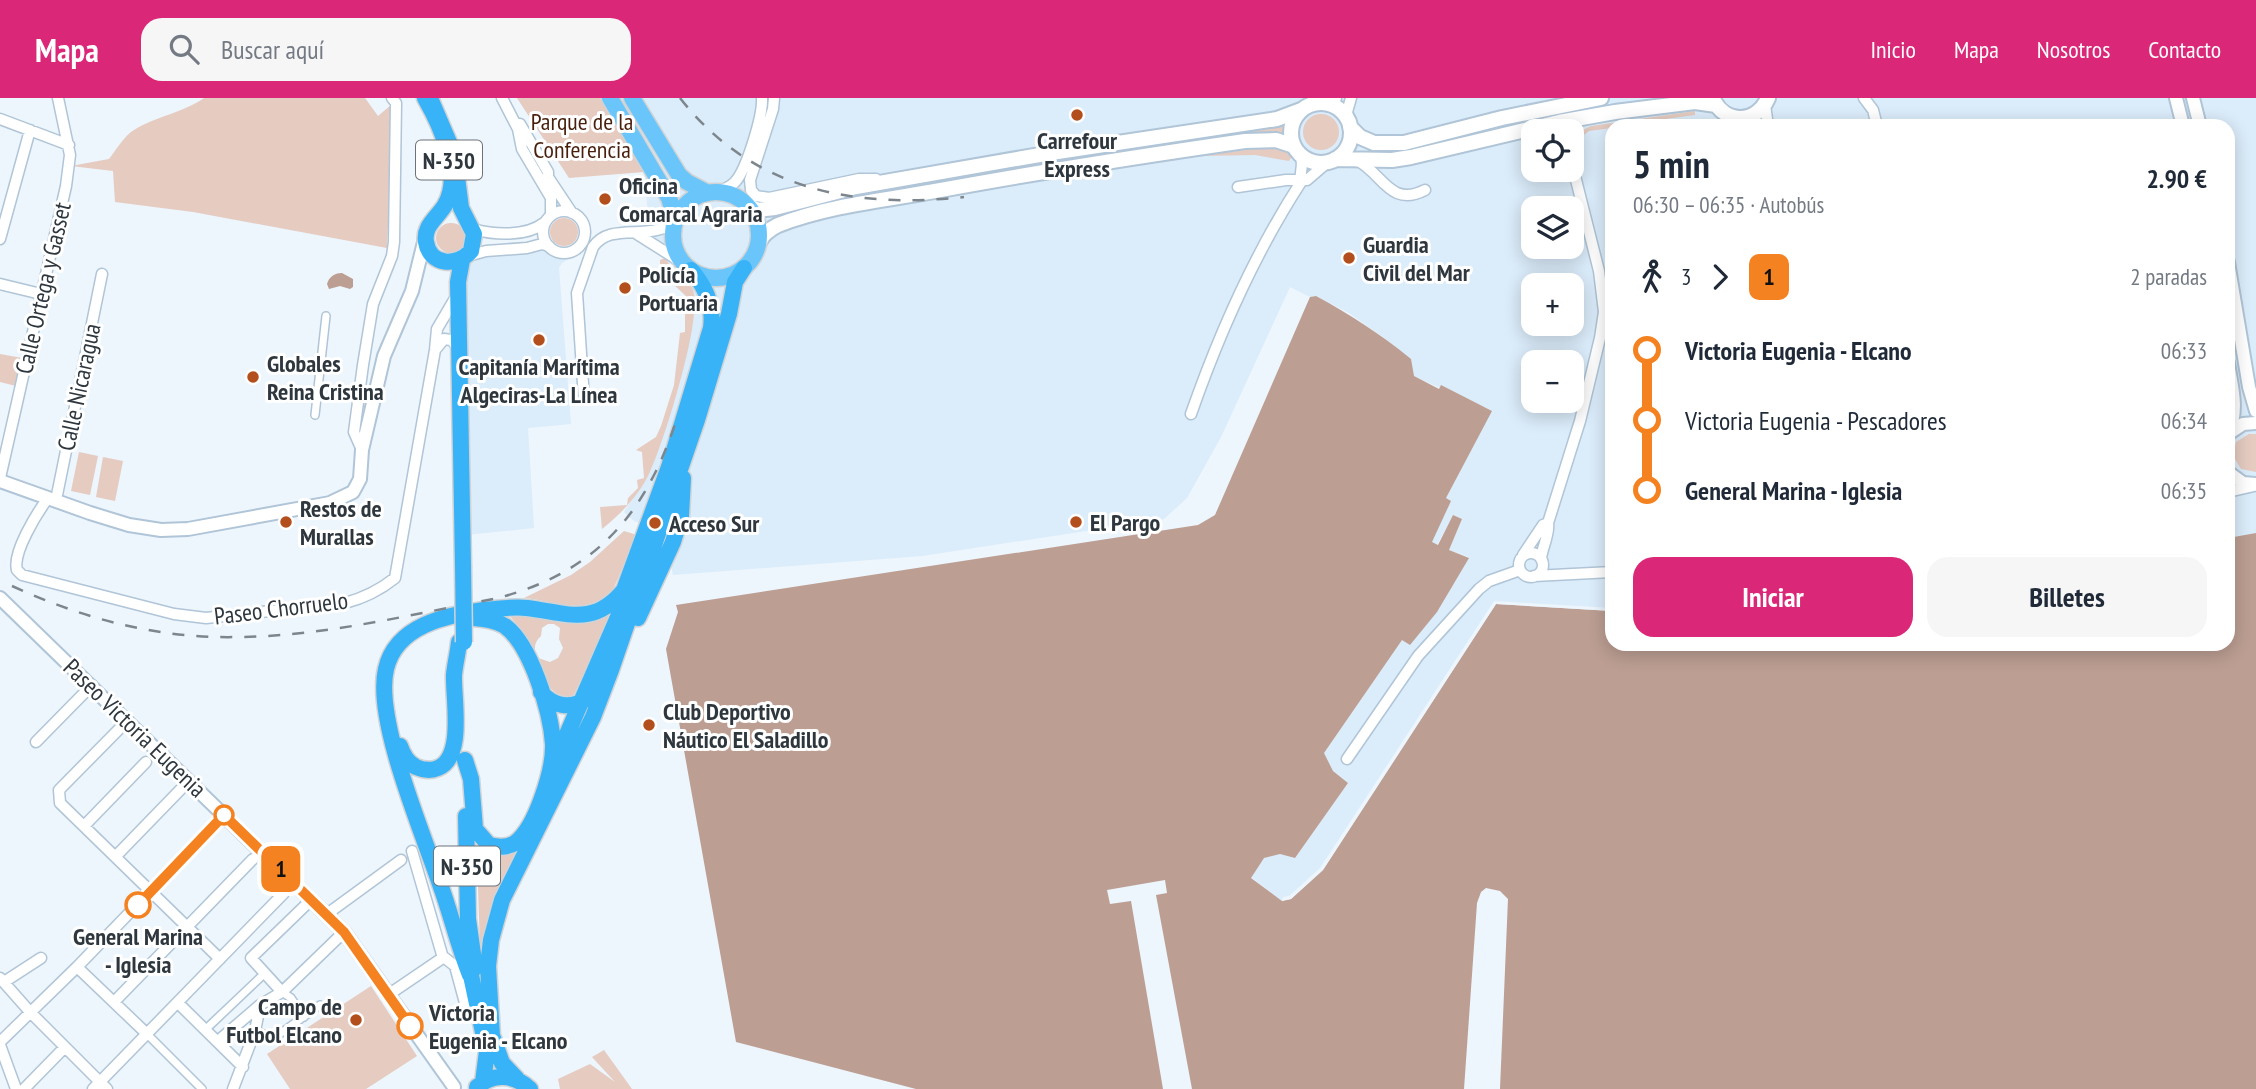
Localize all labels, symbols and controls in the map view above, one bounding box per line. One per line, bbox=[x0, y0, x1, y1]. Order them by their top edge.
search box bbox=[141, 18, 631, 81]
text: Mapa bbox=[35, 28, 99, 71]
icon: search bbox=[165, 30, 203, 68]
text: Buscar aquí bbox=[221, 33, 324, 66]
text: Inicio bbox=[1870, 34, 1916, 65]
text: Mapa bbox=[1954, 34, 1999, 65]
text: Nosotros bbox=[2037, 34, 2110, 65]
text: Contacto bbox=[2148, 34, 2221, 65]
park label: Parque de la Conferencia bbox=[531, 106, 633, 165]
marker: Carrefour Express bbox=[1069, 107, 1085, 123]
map controls bbox=[1521, 119, 1584, 413]
button: locate bbox=[1521, 119, 1584, 182]
place label: Carrefour Express bbox=[1037, 125, 1118, 184]
text: 5 min bbox=[1633, 139, 1710, 188]
road number: N-350 bbox=[416, 141, 482, 180]
text: 2.90 € bbox=[2146, 162, 2207, 195]
place label: Oficina Comarcal Agraria bbox=[619, 170, 763, 229]
text: 06:30 – 06:35 · Autobús bbox=[1633, 190, 1824, 219]
marker: Oficina Comarcal Agraria bbox=[597, 191, 613, 207]
button: layers bbox=[1521, 196, 1584, 259]
street label: Calle Ortega y Gasset bbox=[8, 199, 78, 377]
place label: Guardia Civil del Mar bbox=[1363, 229, 1471, 288]
marker: Guardia Civil del Mar bbox=[1341, 250, 1357, 266]
icon: walk bbox=[1633, 258, 1671, 296]
icon: forward bbox=[1701, 258, 1739, 296]
place label: Policía Portuaria bbox=[639, 259, 718, 318]
text: 1 bbox=[1763, 261, 1775, 292]
text: 3 bbox=[1681, 262, 1691, 291]
text: 2 paradas bbox=[2130, 262, 2207, 291]
button: + bbox=[1521, 273, 1584, 336]
marker: Policía Portuaria bbox=[617, 280, 633, 296]
street label: Calle Nicaragua bbox=[50, 321, 108, 453]
marker: Capitanía Marítima Algeciras-La Línea bbox=[531, 332, 547, 348]
text: Victoria Eugenia - Elcano bbox=[1685, 334, 1912, 367]
text: 06:33 bbox=[2161, 336, 2207, 365]
place label: Globales Reina Cristina bbox=[267, 348, 384, 407]
button: − bbox=[1521, 350, 1584, 413]
place label: Capitanía Marítima Algeciras-La Línea bbox=[458, 351, 620, 410]
marker: Globales Reina Cristina bbox=[245, 369, 261, 385]
text: Victoria Eugenia - Pescadores bbox=[1685, 404, 1947, 437]
text: 06:34 bbox=[2161, 406, 2207, 435]
text: General Marina - Iglesia bbox=[1685, 474, 1902, 507]
text: 06:35 bbox=[2161, 476, 2207, 505]
place label: Restos de Murallas bbox=[300, 493, 382, 552]
place label: El Pargo bbox=[1090, 507, 1161, 538]
place label: Acceso Sur bbox=[668, 508, 760, 539]
marker: Restos de Murallas bbox=[278, 514, 294, 530]
marker: El Pargo bbox=[1068, 514, 1084, 530]
marker: Acceso Sur bbox=[647, 515, 663, 531]
button: Iniciar bbox=[1633, 557, 1913, 637]
button: Billetes bbox=[1927, 557, 2207, 637]
street label: Paseo Chorruelo bbox=[212, 584, 350, 632]
street label: Paseo Victoria Eugenia bbox=[57, 652, 213, 804]
place label: Club Deportivo Náutico El Saladillo bbox=[663, 696, 829, 755]
marker: Club Deportivo Náutico El Saladillo bbox=[641, 717, 657, 733]
unlabelled marker bbox=[214, 805, 234, 825]
line badge: 1 bbox=[258, 846, 304, 892]
road number: N-350 bbox=[434, 846, 500, 886]
text: 1 bbox=[275, 853, 287, 884]
marker: General Marina - Iglesia bbox=[125, 892, 151, 918]
place label: General Marina - Iglesia bbox=[73, 921, 203, 980]
place label: Campo de Futbol Elcano bbox=[226, 991, 342, 1050]
place label: Victoria Eugenia - Elcano bbox=[428, 997, 568, 1056]
marker: Campo de Futbol Elcano bbox=[348, 1012, 364, 1028]
marker: Victoria Eugenia - Elcano bbox=[397, 1013, 423, 1039]

